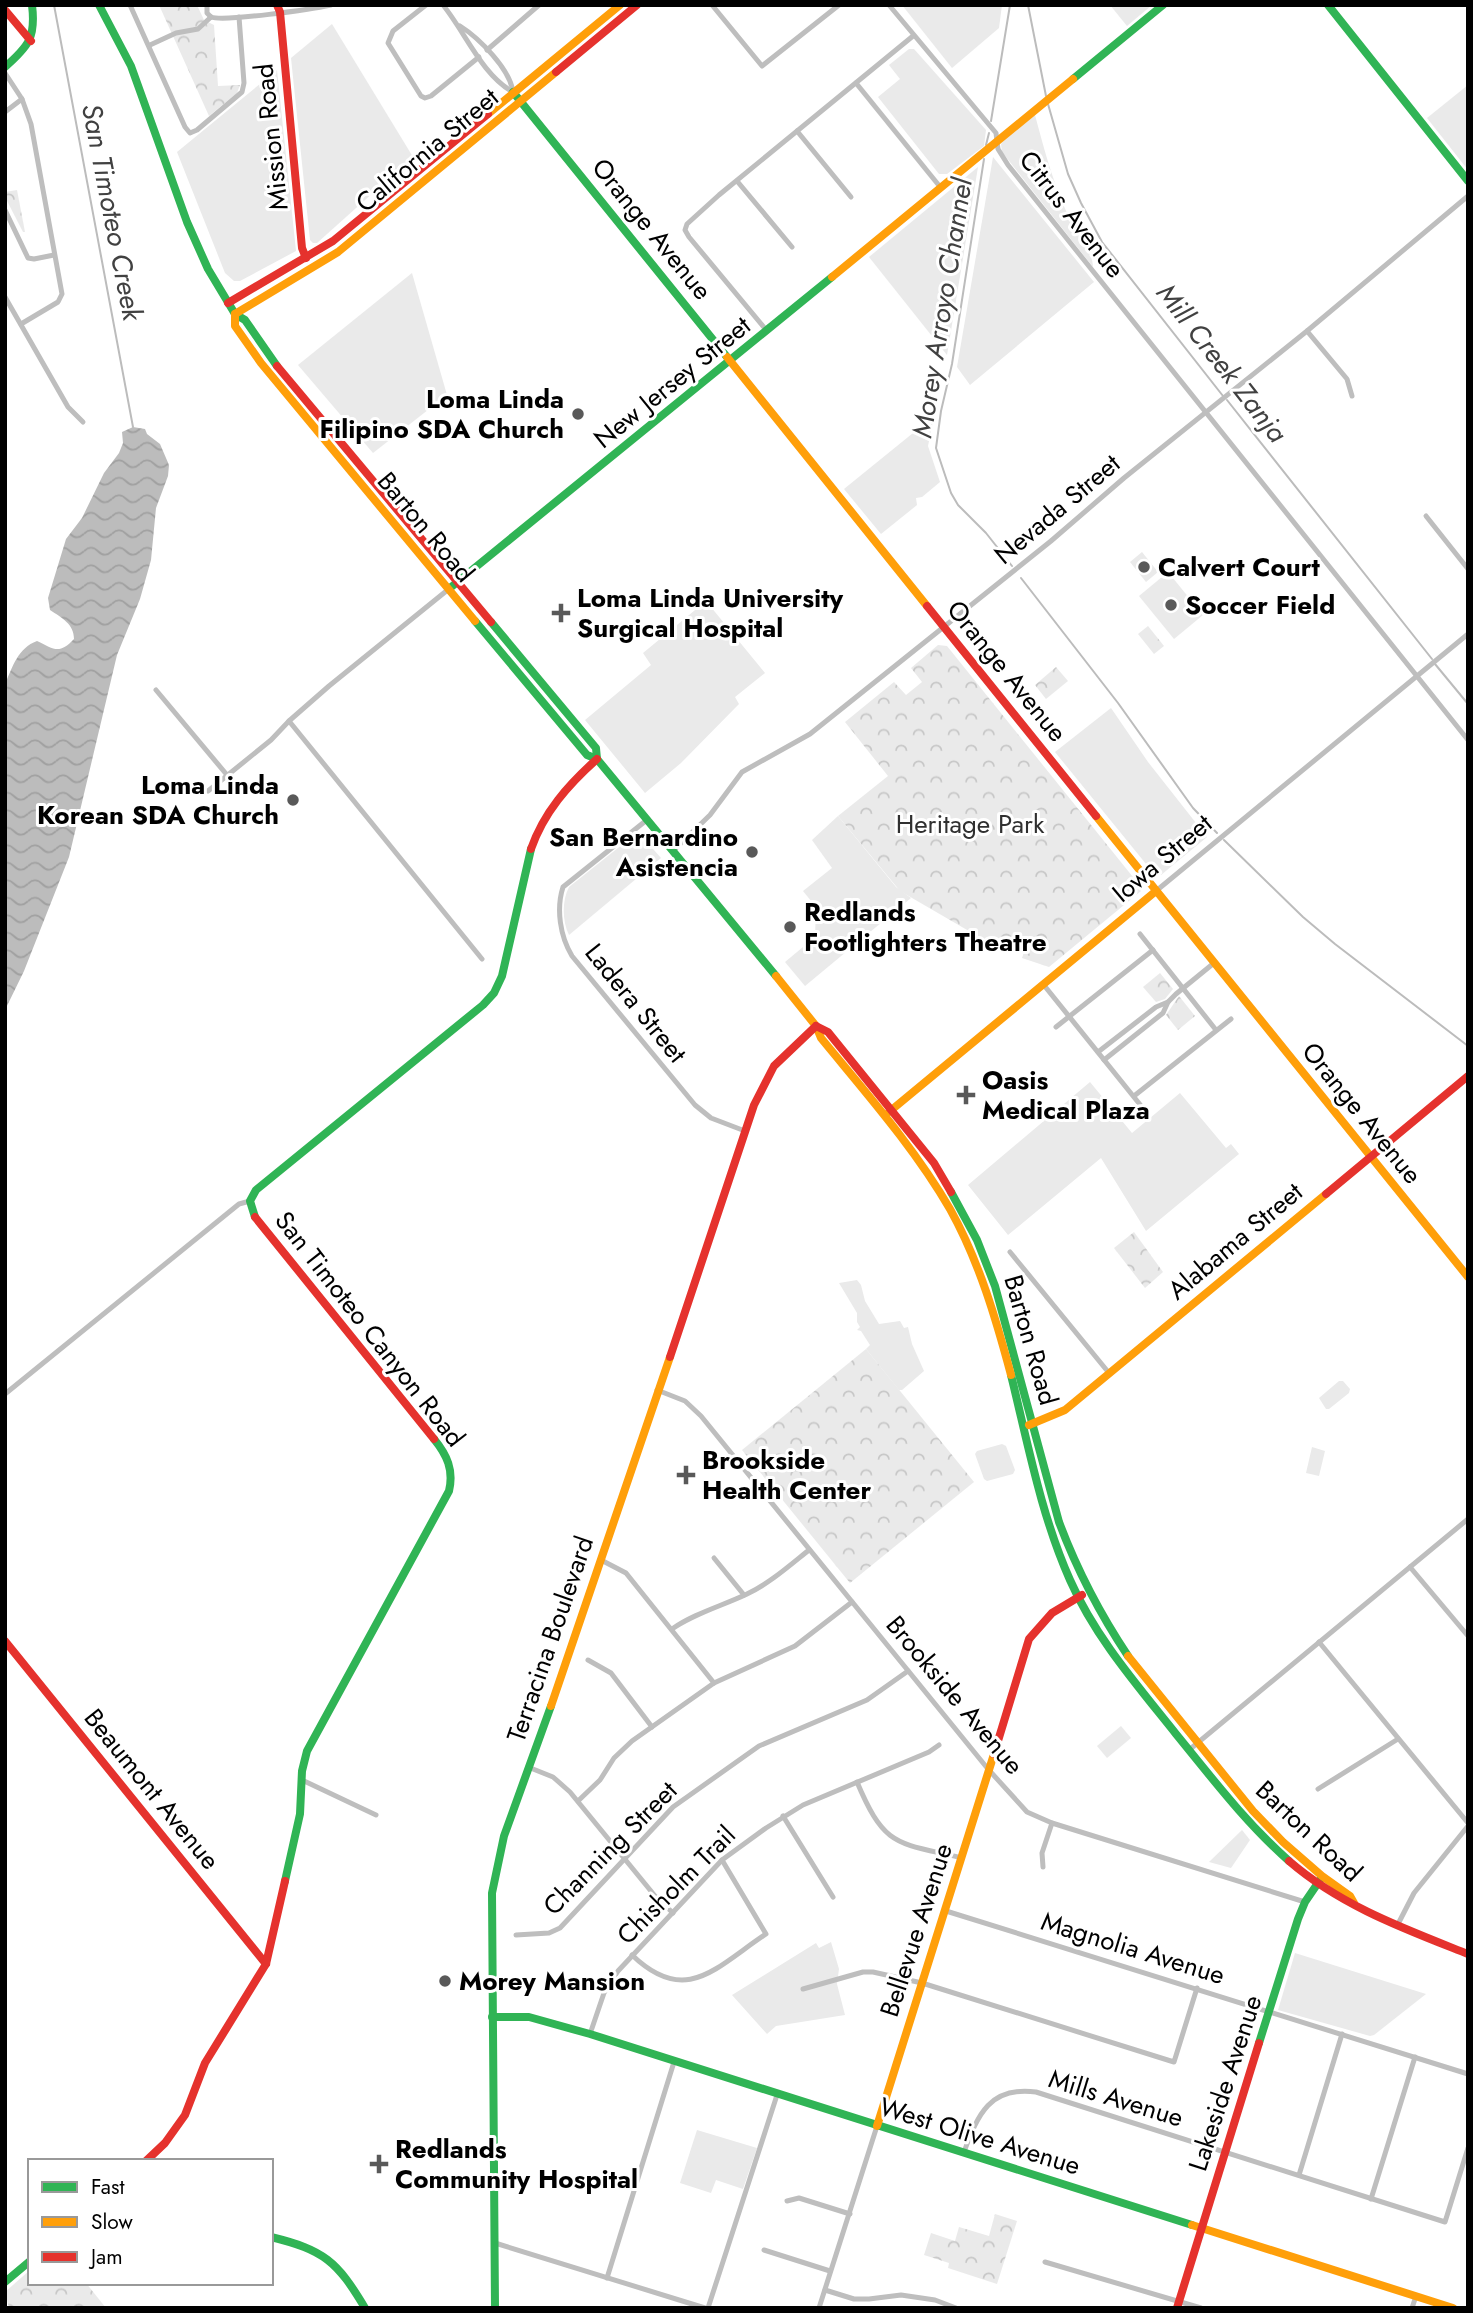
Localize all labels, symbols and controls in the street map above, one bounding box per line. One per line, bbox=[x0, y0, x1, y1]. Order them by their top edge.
street label: Mission Road bbox=[244, 62, 298, 212]
street label: California Street bbox=[347, 78, 507, 221]
water label: San Timoteo Creek bbox=[71, 100, 153, 325]
street label: Citrus Avenue bbox=[1010, 142, 1134, 286]
street label: Orange Avenue bbox=[583, 150, 721, 308]
water label: Morey Arroyo Channel bbox=[901, 174, 983, 441]
water label: Mill Creek Zanja bbox=[1147, 274, 1298, 452]
street label: New Jersey Street bbox=[585, 306, 759, 457]
place label: Loma Linda Filipino SDA Church bbox=[320, 380, 564, 448]
marker: Loma Linda Filipino SDA Church bbox=[570, 406, 586, 422]
street label: Nevada Street bbox=[986, 444, 1129, 573]
street label: Barton Road bbox=[368, 463, 484, 591]
place label: Calvert Court bbox=[1158, 548, 1320, 586]
marker: Calvert Court bbox=[1136, 559, 1152, 575]
place label: Loma Linda University Surgical Hospital bbox=[577, 579, 843, 647]
place label: Soccer Field bbox=[1185, 586, 1335, 624]
street label: Orange Avenue bbox=[938, 592, 1076, 750]
marker: Soccer Field bbox=[1163, 597, 1179, 613]
marker: Loma Linda University Surgical Hospital bbox=[551, 603, 571, 623]
place label: Loma Linda Korean SDA Church bbox=[37, 766, 279, 834]
marker: Loma Linda Korean SDA Church bbox=[285, 792, 301, 808]
street label: Iowa Street bbox=[1104, 804, 1221, 911]
park label: Heritage Park bbox=[896, 805, 1045, 843]
place label: San Bernardino Asistencia bbox=[549, 818, 738, 886]
marker: San Bernardino Asistencia bbox=[744, 844, 760, 860]
place label: Redlands Footlighters Theatre bbox=[804, 893, 1047, 961]
marker: Redlands Footlighters Theatre bbox=[782, 919, 798, 935]
street label: Ladera Street bbox=[576, 935, 696, 1071]
street label: Orange Avenue bbox=[1293, 1034, 1431, 1192]
place label: Oasis Medical Plaza bbox=[982, 1061, 1150, 1129]
marker: Oasis Medical Plaza bbox=[956, 1085, 976, 1105]
street label: Alabama Street bbox=[1159, 1173, 1311, 1309]
street label: San Timoteo Canyon Road bbox=[266, 1203, 474, 1455]
street label: Barton Road bbox=[994, 1270, 1068, 1410]
place label: Brookside Health Center bbox=[702, 1441, 871, 1509]
marker: Brookside Health Center bbox=[676, 1465, 696, 1485]
street label: Terracina Boulevard bbox=[497, 1531, 603, 1747]
street label: Brookside Avenue bbox=[877, 1607, 1033, 1783]
street label: Beaumont Avenue bbox=[75, 1700, 229, 1878]
street label: Barton Road bbox=[1247, 1771, 1371, 1891]
street label: Channing Street bbox=[534, 1772, 686, 1924]
street label: Chisholm Trail bbox=[608, 1817, 744, 1953]
street label: Bellevue Avenue bbox=[870, 1838, 962, 2022]
street label: Magnolia Avenue bbox=[1036, 1902, 1230, 1994]
place label: Morey Mansion bbox=[459, 1962, 645, 2000]
marker: Morey Mansion bbox=[437, 1973, 453, 1989]
street label: Lakeside Avenue bbox=[1179, 1990, 1271, 2176]
street label: Mills Avenue bbox=[1044, 2060, 1188, 2136]
street label: West Olive Avenue bbox=[875, 2087, 1085, 2185]
place label: Redlands Community Hospital bbox=[395, 2130, 638, 2198]
marker: Redlands Community Hospital bbox=[369, 2154, 389, 2174]
legend bbox=[28, 2159, 273, 2285]
text: Fast bbox=[91, 2172, 124, 2202]
text: Slow bbox=[91, 2207, 133, 2237]
text: Jam bbox=[88, 2242, 123, 2272]

